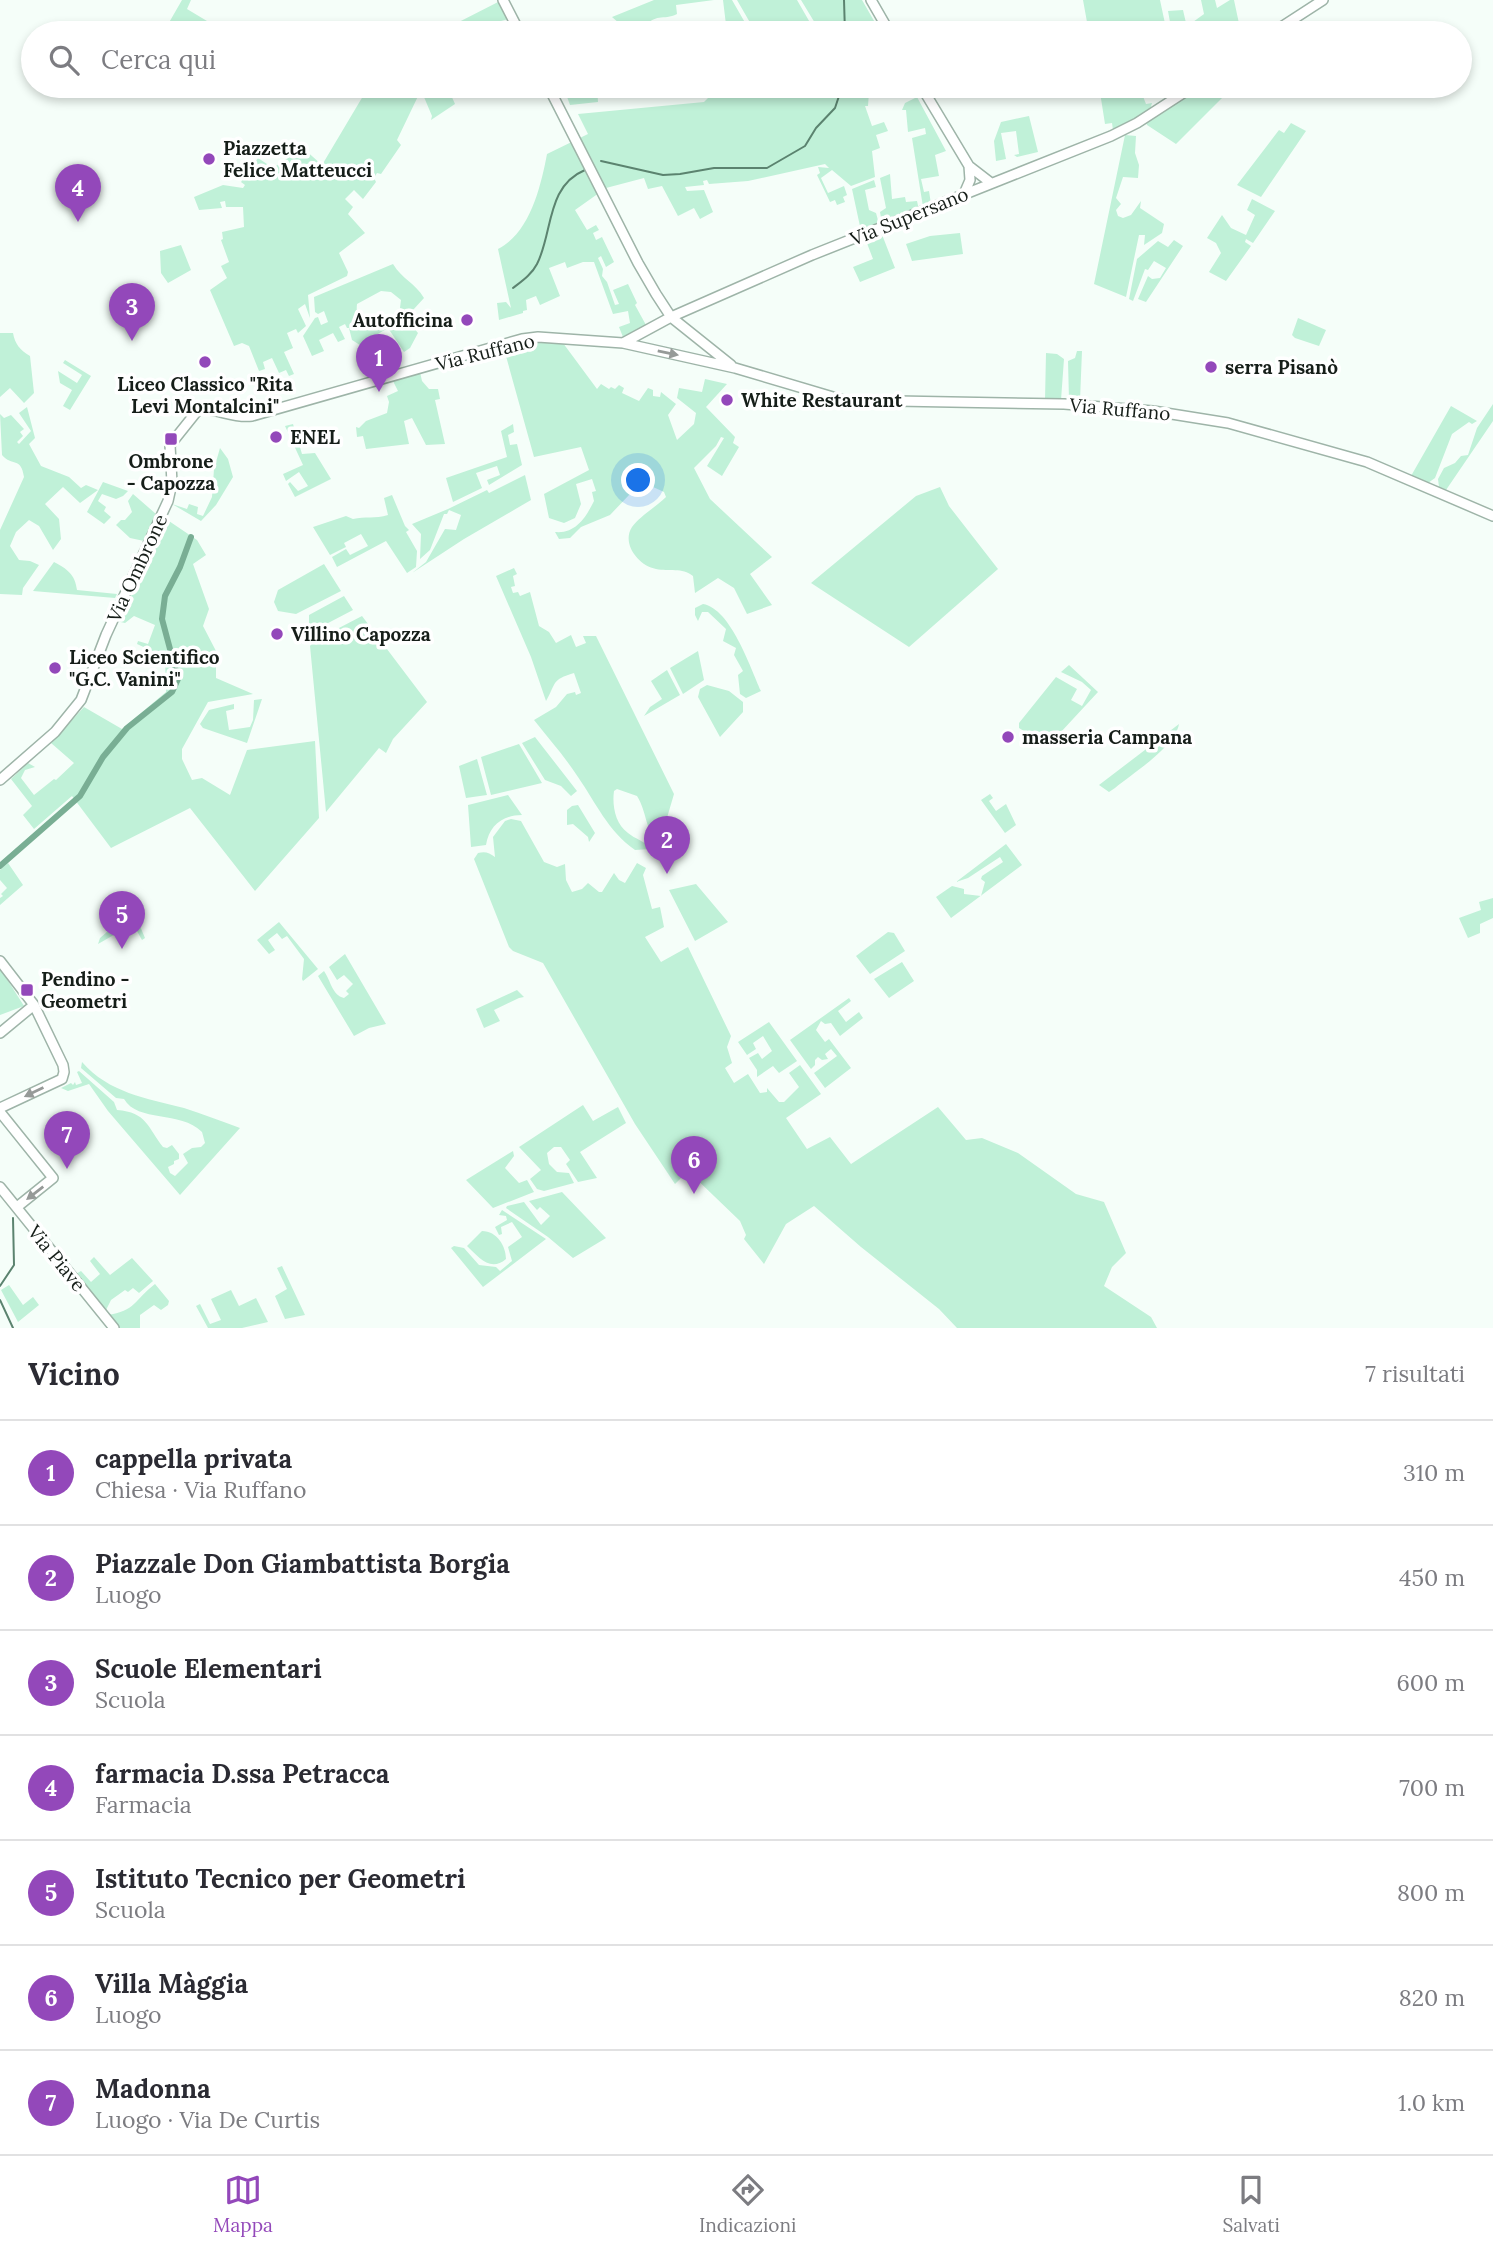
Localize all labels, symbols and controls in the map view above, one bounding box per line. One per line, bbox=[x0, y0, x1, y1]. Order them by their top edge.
search box bbox=[21, 21, 1472, 98]
icon: search bbox=[45, 41, 83, 79]
text: Cerca qui bbox=[101, 43, 216, 76]
place label: Piazzetta Felice Matteucci bbox=[223, 136, 372, 182]
marker: Piazzetta Felice Matteucci bbox=[201, 151, 217, 167]
pin: 4 bbox=[55, 164, 101, 222]
street label: Via Supersano bbox=[845, 181, 972, 251]
pin: 3 bbox=[109, 283, 155, 341]
place label: Autofficina bbox=[353, 308, 453, 332]
marker: Autofficina bbox=[459, 312, 475, 328]
street label: Via Ruffano bbox=[432, 328, 537, 376]
pin: 1 bbox=[356, 334, 402, 392]
one-way arrow bbox=[657, 348, 679, 359]
marker: Liceo Classico "Rita Levi Montalcini" bbox=[197, 354, 213, 370]
place label: serra Pisanò bbox=[1225, 355, 1338, 379]
marker: serra Pisanò bbox=[1203, 359, 1219, 375]
place label: Liceo Classico "Rita Levi Montalcini" bbox=[117, 372, 293, 418]
place label: White Restaurant bbox=[741, 388, 904, 412]
marker: White Restaurant bbox=[719, 392, 735, 408]
street label: Via Ruffano bbox=[1068, 393, 1171, 425]
place label: ENEL bbox=[290, 425, 340, 449]
marker: ENEL bbox=[268, 429, 284, 445]
marker: Ombrone - Capozza bbox=[163, 431, 179, 447]
place label: Ombrone - Capozza bbox=[127, 449, 215, 495]
your location bbox=[621, 463, 655, 497]
street label: Via Ombrone bbox=[101, 510, 172, 627]
place label: Villino Capozza bbox=[291, 622, 431, 646]
marker: Villino Capozza bbox=[269, 626, 285, 642]
place label: Liceo Scientifico "G.C. Vanini" bbox=[69, 645, 220, 691]
marker: Liceo Scientifico "G.C. Vanini" bbox=[47, 660, 63, 676]
place label: masseria Campana bbox=[1022, 725, 1192, 749]
marker: masseria Campana bbox=[1000, 729, 1016, 745]
pin: 2 bbox=[644, 816, 690, 874]
pin: 5 bbox=[99, 891, 145, 949]
place label: Pendino - Geometri bbox=[41, 967, 130, 1013]
marker: Pendino - Geometri bbox=[19, 982, 35, 998]
one-way arrow bbox=[24, 1086, 44, 1098]
pin: 7 bbox=[44, 1111, 90, 1169]
pin: 6 bbox=[671, 1136, 717, 1194]
one-way arrow bbox=[26, 1185, 44, 1199]
street label: Via Piave bbox=[22, 1219, 91, 1296]
text: Vicino bbox=[28, 1355, 120, 1393]
text: 7 risultati bbox=[1365, 1359, 1465, 1388]
text: cappella privata bbox=[95, 1442, 292, 1475]
text: 1 bbox=[46, 1458, 56, 1487]
text: 310 m bbox=[1403, 1458, 1465, 1487]
text: Chiesa · Via Ruffano bbox=[95, 1475, 306, 1504]
text: Piazzale Don Giambattista Borgia bbox=[95, 1547, 510, 1580]
text: 2 bbox=[45, 1563, 57, 1592]
text: 450 m bbox=[1399, 1563, 1465, 1592]
text: Luogo bbox=[95, 1580, 162, 1609]
text: Scuole Elementari bbox=[95, 1652, 322, 1685]
text: 3 bbox=[45, 1668, 57, 1697]
text: 600 m bbox=[1397, 1668, 1465, 1697]
text: Scuola bbox=[95, 1685, 166, 1714]
text: farmacia D.ssa Petracca bbox=[95, 1757, 389, 1790]
text: 4 bbox=[45, 1773, 57, 1802]
text: 700 m bbox=[1399, 1773, 1465, 1802]
text: Farmacia bbox=[95, 1790, 192, 1819]
text: Istituto Tecnico per Geometri bbox=[95, 1862, 466, 1895]
text: 5 bbox=[45, 1878, 57, 1907]
text: 800 m bbox=[1397, 1878, 1465, 1907]
text: Scuola bbox=[95, 1895, 166, 1924]
text: Villa Màggia bbox=[95, 1967, 248, 2000]
text: 6 bbox=[44, 1983, 58, 2012]
text: 820 m bbox=[1399, 1983, 1465, 2012]
text: Luogo bbox=[95, 2000, 162, 2029]
text: Madonna bbox=[95, 2072, 211, 2105]
text: 7 bbox=[46, 2088, 56, 2117]
text: 1.0 km bbox=[1398, 2088, 1465, 2117]
text: Luogo · Via De Curtis bbox=[95, 2105, 320, 2134]
tab: Mappa bbox=[213, 2171, 273, 2237]
tab: Indicazioni bbox=[699, 2171, 796, 2237]
tab: Salvati bbox=[1222, 2171, 1280, 2237]

